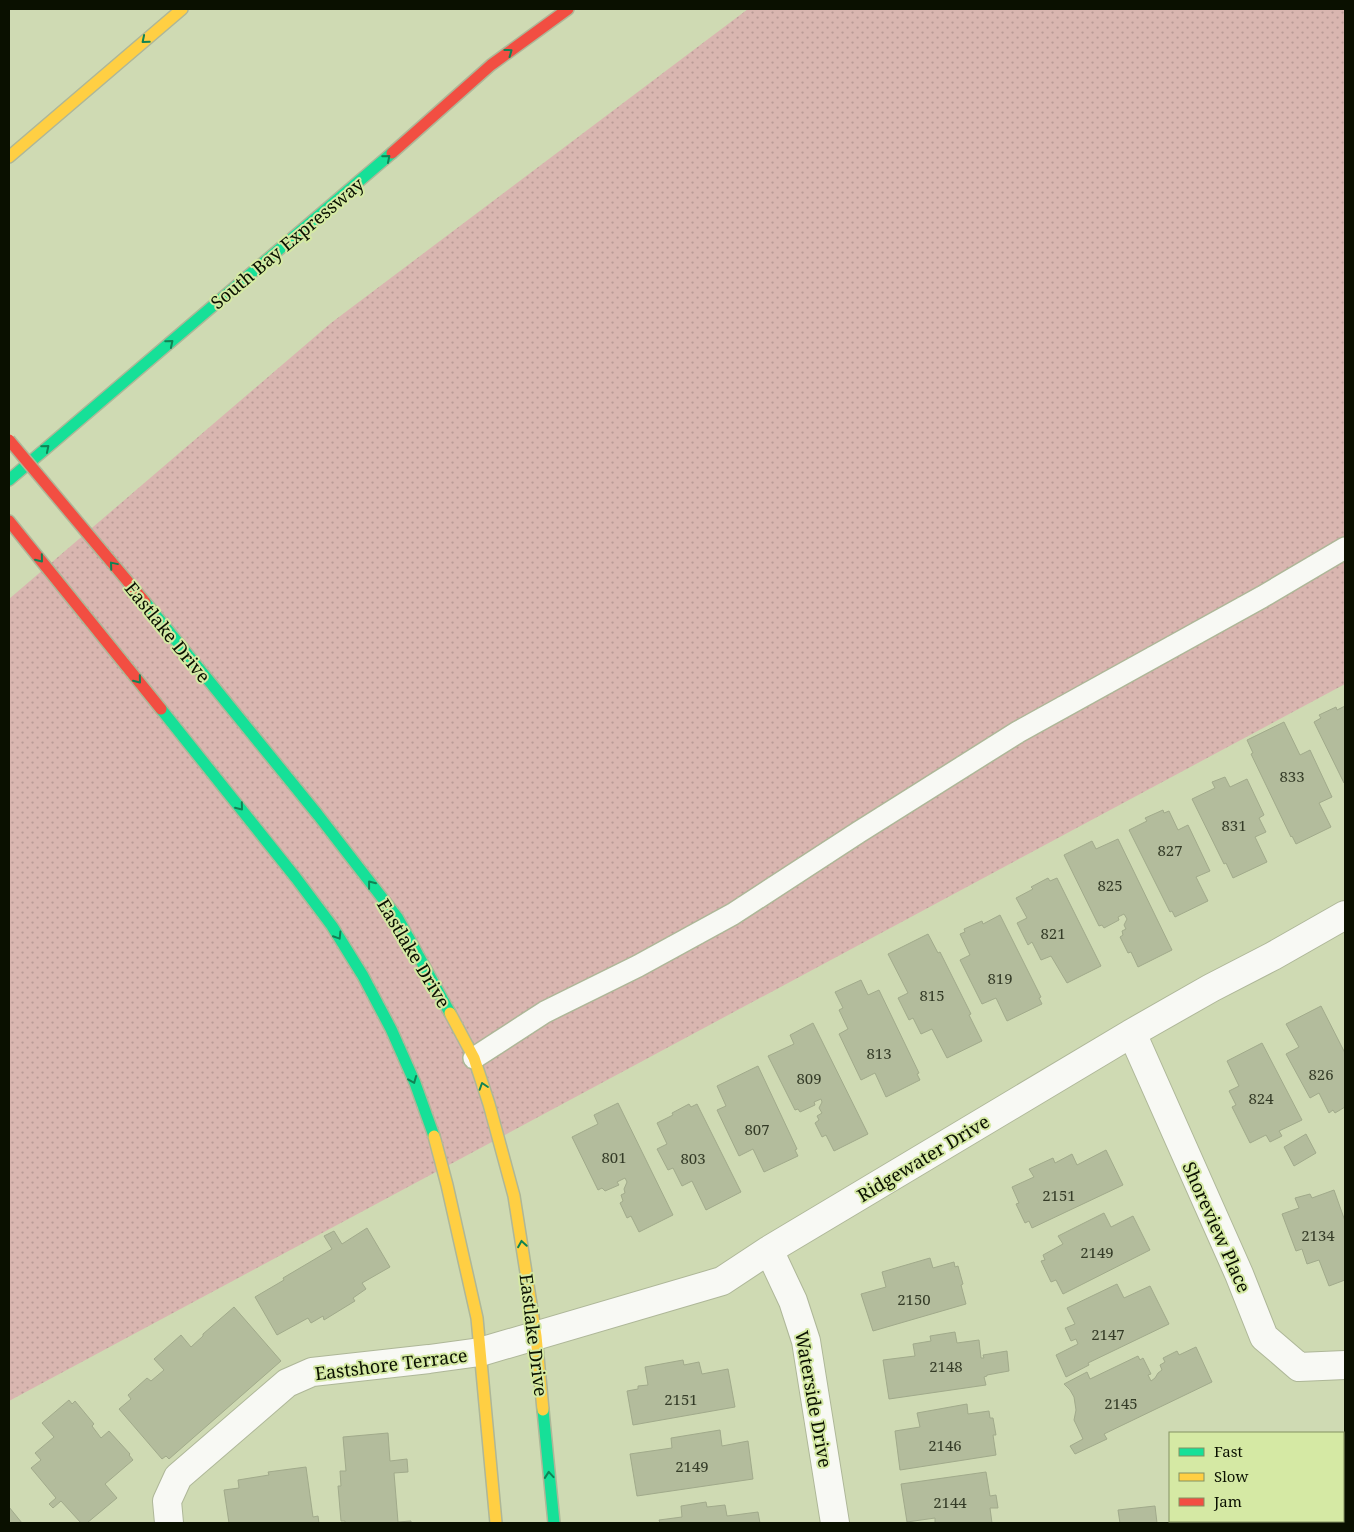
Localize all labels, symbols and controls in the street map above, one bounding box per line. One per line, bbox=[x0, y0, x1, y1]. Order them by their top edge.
one-way arrow bbox=[142, 35, 151, 43]
one-way arrow bbox=[503, 49, 513, 58]
one-way arrow bbox=[381, 155, 390, 164]
street label: South Bay Expressway bbox=[205, 171, 369, 314]
one-way arrow bbox=[164, 340, 173, 349]
one-way arrow bbox=[40, 446, 49, 454]
one-way arrow bbox=[34, 553, 43, 562]
one-way arrow bbox=[111, 562, 119, 571]
street label: Eastlake Drive bbox=[120, 577, 216, 687]
one-way arrow bbox=[133, 674, 141, 683]
house number: 833 bbox=[1279, 766, 1305, 786]
one-way arrow bbox=[234, 801, 242, 810]
house number: 831 bbox=[1221, 815, 1247, 835]
house number: 827 bbox=[1157, 840, 1183, 860]
house number: 825 bbox=[1097, 875, 1123, 895]
one-way arrow bbox=[369, 881, 377, 890]
street label: Eastlake Drive bbox=[372, 894, 456, 1012]
house number: 821 bbox=[1040, 923, 1066, 943]
one-way arrow bbox=[332, 931, 342, 940]
house number: 819 bbox=[987, 968, 1013, 988]
house number: 815 bbox=[919, 985, 945, 1005]
house number: 813 bbox=[866, 1043, 892, 1063]
house number: 826 bbox=[1308, 1064, 1334, 1084]
house number: 809 bbox=[796, 1068, 822, 1088]
one-way arrow bbox=[407, 1075, 417, 1084]
one-way arrow bbox=[479, 1083, 489, 1091]
house number: 824 bbox=[1248, 1088, 1274, 1108]
street label: Ridgewater Drive bbox=[852, 1109, 994, 1207]
house number: 807 bbox=[744, 1119, 770, 1139]
house number: 801 bbox=[601, 1147, 627, 1167]
house number: 803 bbox=[680, 1148, 706, 1168]
street label: Shoreview Place bbox=[1177, 1158, 1257, 1296]
house number: 2151 bbox=[1042, 1185, 1076, 1205]
house number: 2134 bbox=[1301, 1225, 1335, 1245]
one-way arrow bbox=[517, 1240, 527, 1248]
house number: 2149 bbox=[1080, 1242, 1114, 1262]
street label: Eastlake Drive bbox=[515, 1272, 553, 1398]
house number: 2150 bbox=[897, 1289, 931, 1309]
house number: 2147 bbox=[1091, 1324, 1125, 1344]
street label: Waterside Drive bbox=[790, 1329, 838, 1469]
street label: Eastshore Terrace bbox=[313, 1343, 469, 1385]
house number: 2148 bbox=[929, 1356, 963, 1376]
house number: 2151 bbox=[664, 1389, 698, 1409]
house number: 2145 bbox=[1104, 1393, 1138, 1413]
legend bbox=[1169, 1432, 1344, 1522]
house number: 2146 bbox=[928, 1435, 962, 1455]
text: Fast bbox=[1214, 1441, 1243, 1461]
house number: 2149 bbox=[675, 1456, 709, 1476]
text: Slow bbox=[1214, 1466, 1248, 1486]
one-way arrow bbox=[544, 1470, 555, 1478]
text: Jam bbox=[1213, 1491, 1242, 1511]
house number: 2144 bbox=[933, 1492, 967, 1512]

